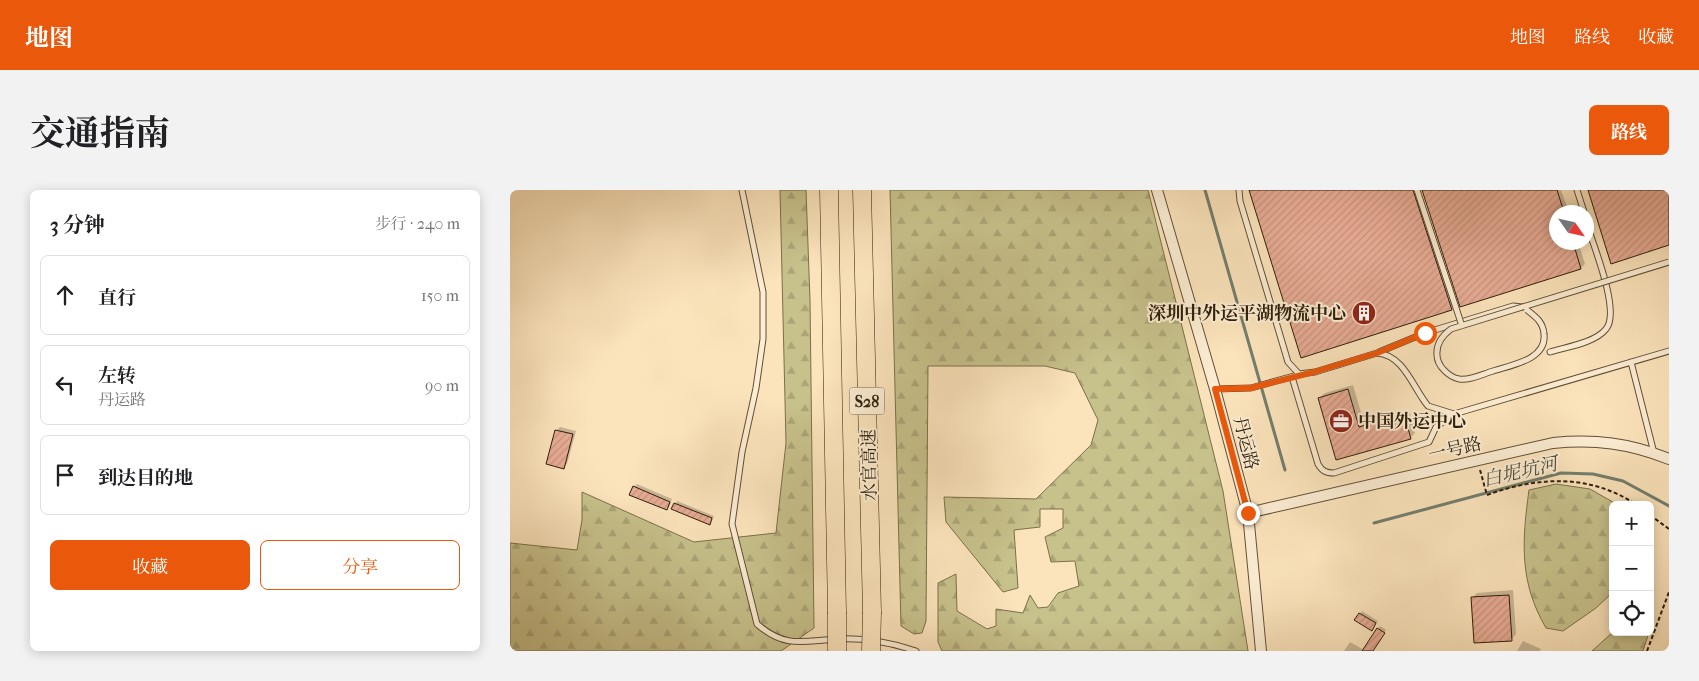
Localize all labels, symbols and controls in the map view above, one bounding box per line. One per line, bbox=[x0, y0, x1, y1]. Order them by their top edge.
text: 地图 bbox=[25, 24, 73, 52]
text: 地图 bbox=[1510, 27, 1546, 48]
text: 路线 bbox=[1574, 27, 1610, 48]
text: 收藏 bbox=[1638, 27, 1674, 48]
button: 路线 bbox=[1589, 105, 1669, 155]
text: 交通指南 bbox=[30, 113, 170, 154]
north arrow bbox=[1549, 205, 1594, 250]
text: 3 分钟 bbox=[50, 213, 105, 237]
text: 步行 · 240 m bbox=[375, 214, 460, 233]
icon: ahead bbox=[51, 281, 79, 309]
text: 150 m bbox=[421, 286, 459, 305]
text: 直行 bbox=[98, 287, 136, 309]
building icon: 深圳中外运平湖物流中心 bbox=[1351, 300, 1377, 326]
place label: 深圳中外运平湖物流中心 bbox=[1148, 303, 1346, 324]
route start bbox=[1414, 322, 1437, 345]
text: 左转 bbox=[98, 365, 136, 387]
icon: left bbox=[51, 371, 79, 399]
text: 90 m bbox=[425, 376, 459, 395]
road number: S28 bbox=[850, 388, 884, 415]
text: 丹运路 bbox=[98, 390, 146, 409]
office icon: 中国外运中心 bbox=[1328, 408, 1354, 434]
place label: 中国外运中心 bbox=[1358, 411, 1466, 432]
street label: 丹运路 bbox=[1229, 414, 1262, 472]
street label: 水官高速 bbox=[858, 429, 881, 501]
street label: 一号路 bbox=[1426, 433, 1484, 466]
water label: 白坭坑河 bbox=[1481, 452, 1563, 491]
icon: arrive bbox=[51, 461, 79, 489]
text: 到达目的地 bbox=[98, 467, 193, 489]
map controls bbox=[1609, 501, 1654, 636]
button: + bbox=[1609, 501, 1654, 546]
route end bbox=[1237, 502, 1260, 525]
button: 收藏 bbox=[50, 540, 250, 590]
button: 分享 bbox=[260, 540, 460, 590]
button: − bbox=[1609, 546, 1654, 591]
button: locate bbox=[1609, 591, 1654, 636]

